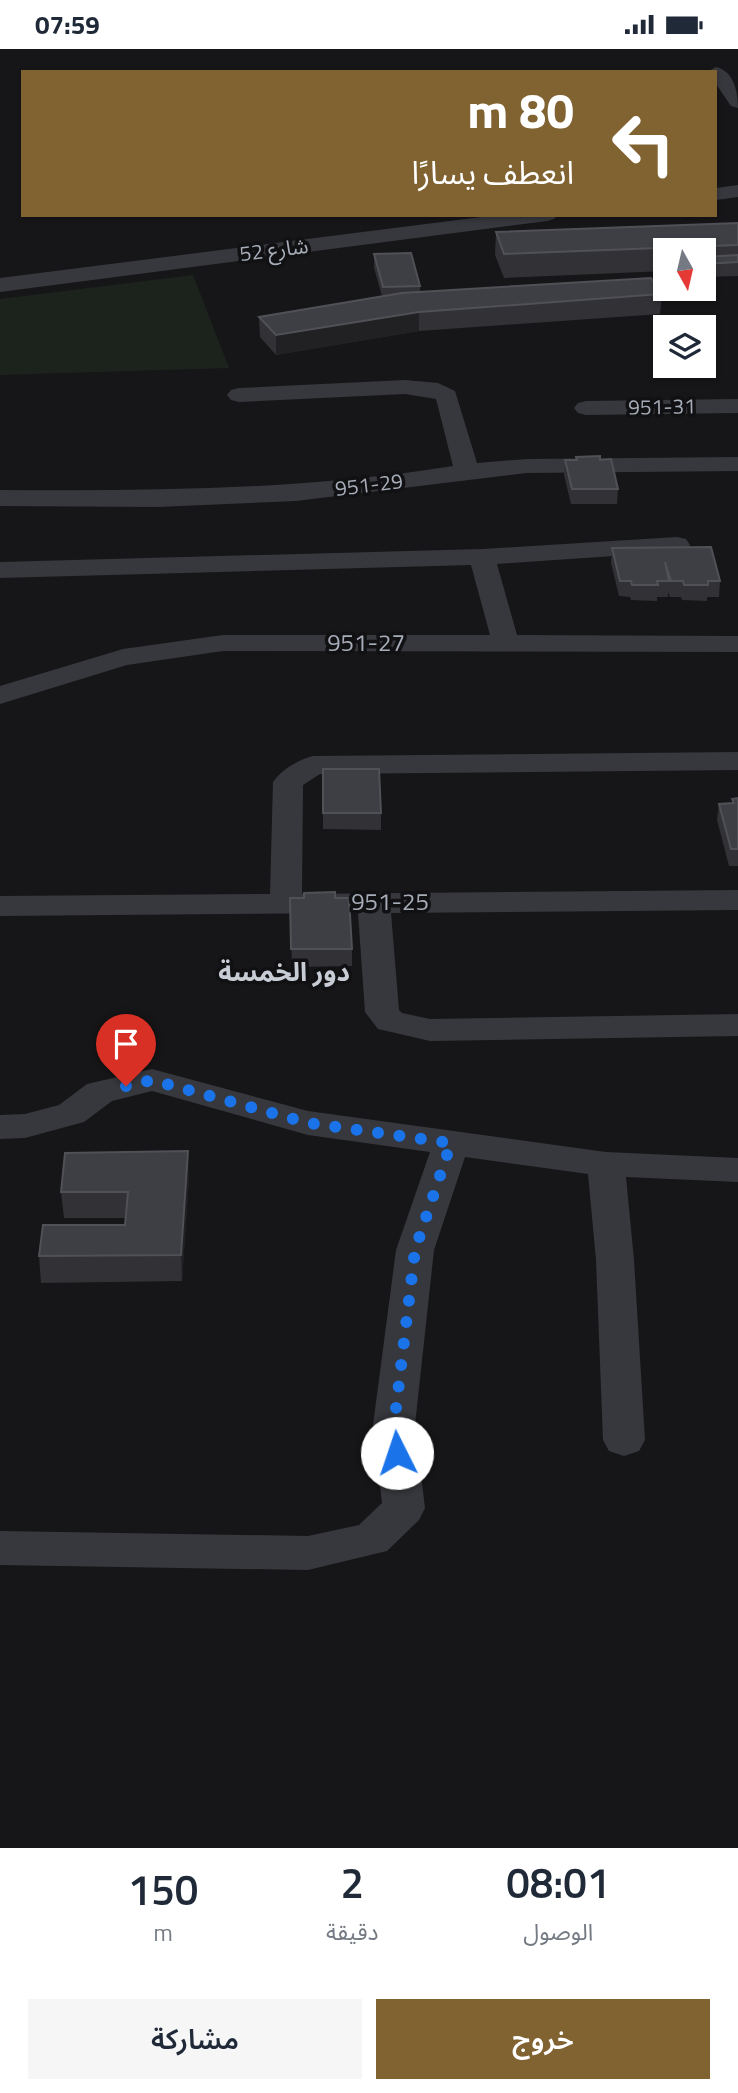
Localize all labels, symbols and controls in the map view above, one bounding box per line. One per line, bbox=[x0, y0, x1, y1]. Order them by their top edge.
text: 07:59 bbox=[35, 5, 100, 44]
text: 80 m bbox=[467, 72, 574, 147]
icon: left bbox=[598, 98, 689, 189]
text: انعطف يسارًا bbox=[412, 148, 574, 196]
street label: شارع 52 bbox=[238, 229, 310, 269]
north arrow bbox=[653, 238, 716, 301]
map controls bbox=[653, 238, 716, 378]
button: layers bbox=[653, 315, 716, 378]
street label: 951-31 bbox=[628, 389, 696, 423]
street label: 951-29 bbox=[333, 464, 405, 504]
street label: 951-27 bbox=[327, 624, 405, 660]
street label: 951-25 bbox=[351, 883, 429, 919]
district label: دور الخمسة bbox=[218, 952, 350, 991]
pin bbox=[96, 1014, 156, 1086]
icon: arrive bbox=[107, 1025, 145, 1063]
position arrow bbox=[360, 1416, 434, 1490]
text: 2 bbox=[340, 1850, 364, 1914]
text: 08:01 bbox=[506, 1850, 610, 1914]
text: 150 bbox=[128, 1857, 198, 1921]
text: دقيقة bbox=[326, 1914, 378, 1949]
text: الوصول bbox=[523, 1914, 593, 1949]
text: m bbox=[153, 1915, 173, 1950]
button: مشاركة bbox=[28, 1999, 362, 2079]
button: خروج bbox=[376, 1999, 710, 2079]

